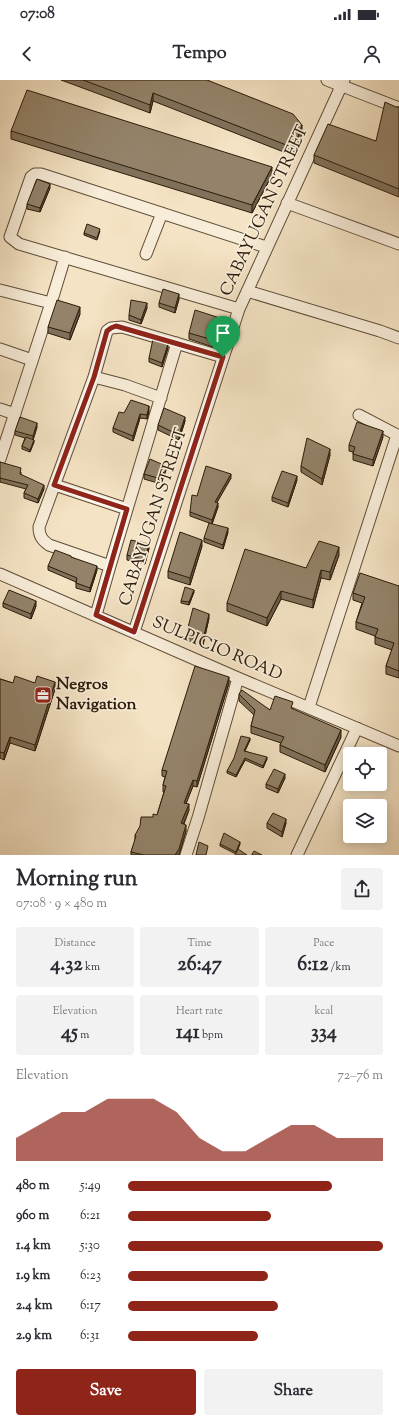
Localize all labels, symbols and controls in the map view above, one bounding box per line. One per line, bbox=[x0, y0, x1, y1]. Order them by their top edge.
text: 07:08 bbox=[20, 4, 55, 25]
text: Tempo bbox=[173, 41, 227, 67]
icon: back bbox=[16, 43, 38, 65]
icon: person bbox=[361, 43, 383, 65]
street label: CABAYUGAN STREET bbox=[215, 122, 315, 300]
pin bbox=[206, 316, 240, 357]
icon: arrive bbox=[212, 322, 234, 344]
street label: CABAYUGAN STREET bbox=[114, 425, 194, 609]
street label: SULPICIO ROAD bbox=[148, 611, 286, 687]
place label: Negros Navigation bbox=[56, 673, 138, 717]
office icon: Negros Navigation bbox=[33, 685, 53, 705]
map controls bbox=[343, 747, 387, 843]
button: locate bbox=[343, 747, 387, 791]
button: layers bbox=[343, 799, 387, 843]
text: Morning run bbox=[16, 864, 138, 896]
button: share bbox=[341, 868, 383, 910]
text: 07:08 · 9 × 480 m bbox=[16, 895, 107, 913]
text: Distance bbox=[54, 935, 96, 951]
text: Time bbox=[187, 935, 212, 951]
text: Pace bbox=[313, 935, 334, 951]
text: 4.32 bbox=[50, 951, 83, 980]
text: 26:47 bbox=[177, 951, 222, 980]
text: 6:12 bbox=[297, 951, 328, 980]
text: km bbox=[83, 959, 100, 975]
text: /km bbox=[328, 959, 351, 975]
text: Elevation bbox=[53, 1003, 97, 1019]
text: Heart rate bbox=[176, 1003, 223, 1019]
text: kcal bbox=[314, 1003, 333, 1019]
text: 45 bbox=[61, 1019, 78, 1048]
text: 141 bbox=[176, 1019, 200, 1048]
text: 334 bbox=[311, 1019, 337, 1048]
text: m bbox=[78, 1027, 89, 1043]
text: bpm bbox=[200, 1027, 223, 1043]
text: Elevation bbox=[16, 1067, 69, 1085]
text: 72–76 m bbox=[338, 1067, 383, 1085]
text: 480 m bbox=[16, 1177, 49, 1195]
text: 5:49 bbox=[80, 1177, 101, 1195]
text: 960 m bbox=[16, 1207, 49, 1225]
text: 6:21 bbox=[80, 1207, 100, 1225]
text: 1.4 km bbox=[16, 1237, 51, 1255]
text: 5:30 bbox=[80, 1237, 100, 1255]
text: 1.9 km bbox=[16, 1267, 50, 1285]
text: 6:23 bbox=[80, 1267, 101, 1285]
text: 2.4 km bbox=[16, 1297, 53, 1315]
text: 6:17 bbox=[80, 1297, 101, 1315]
text: 2.9 km bbox=[16, 1327, 52, 1345]
text: 6:31 bbox=[80, 1327, 99, 1345]
button: Save bbox=[16, 1369, 196, 1415]
button: Share bbox=[204, 1369, 383, 1415]

